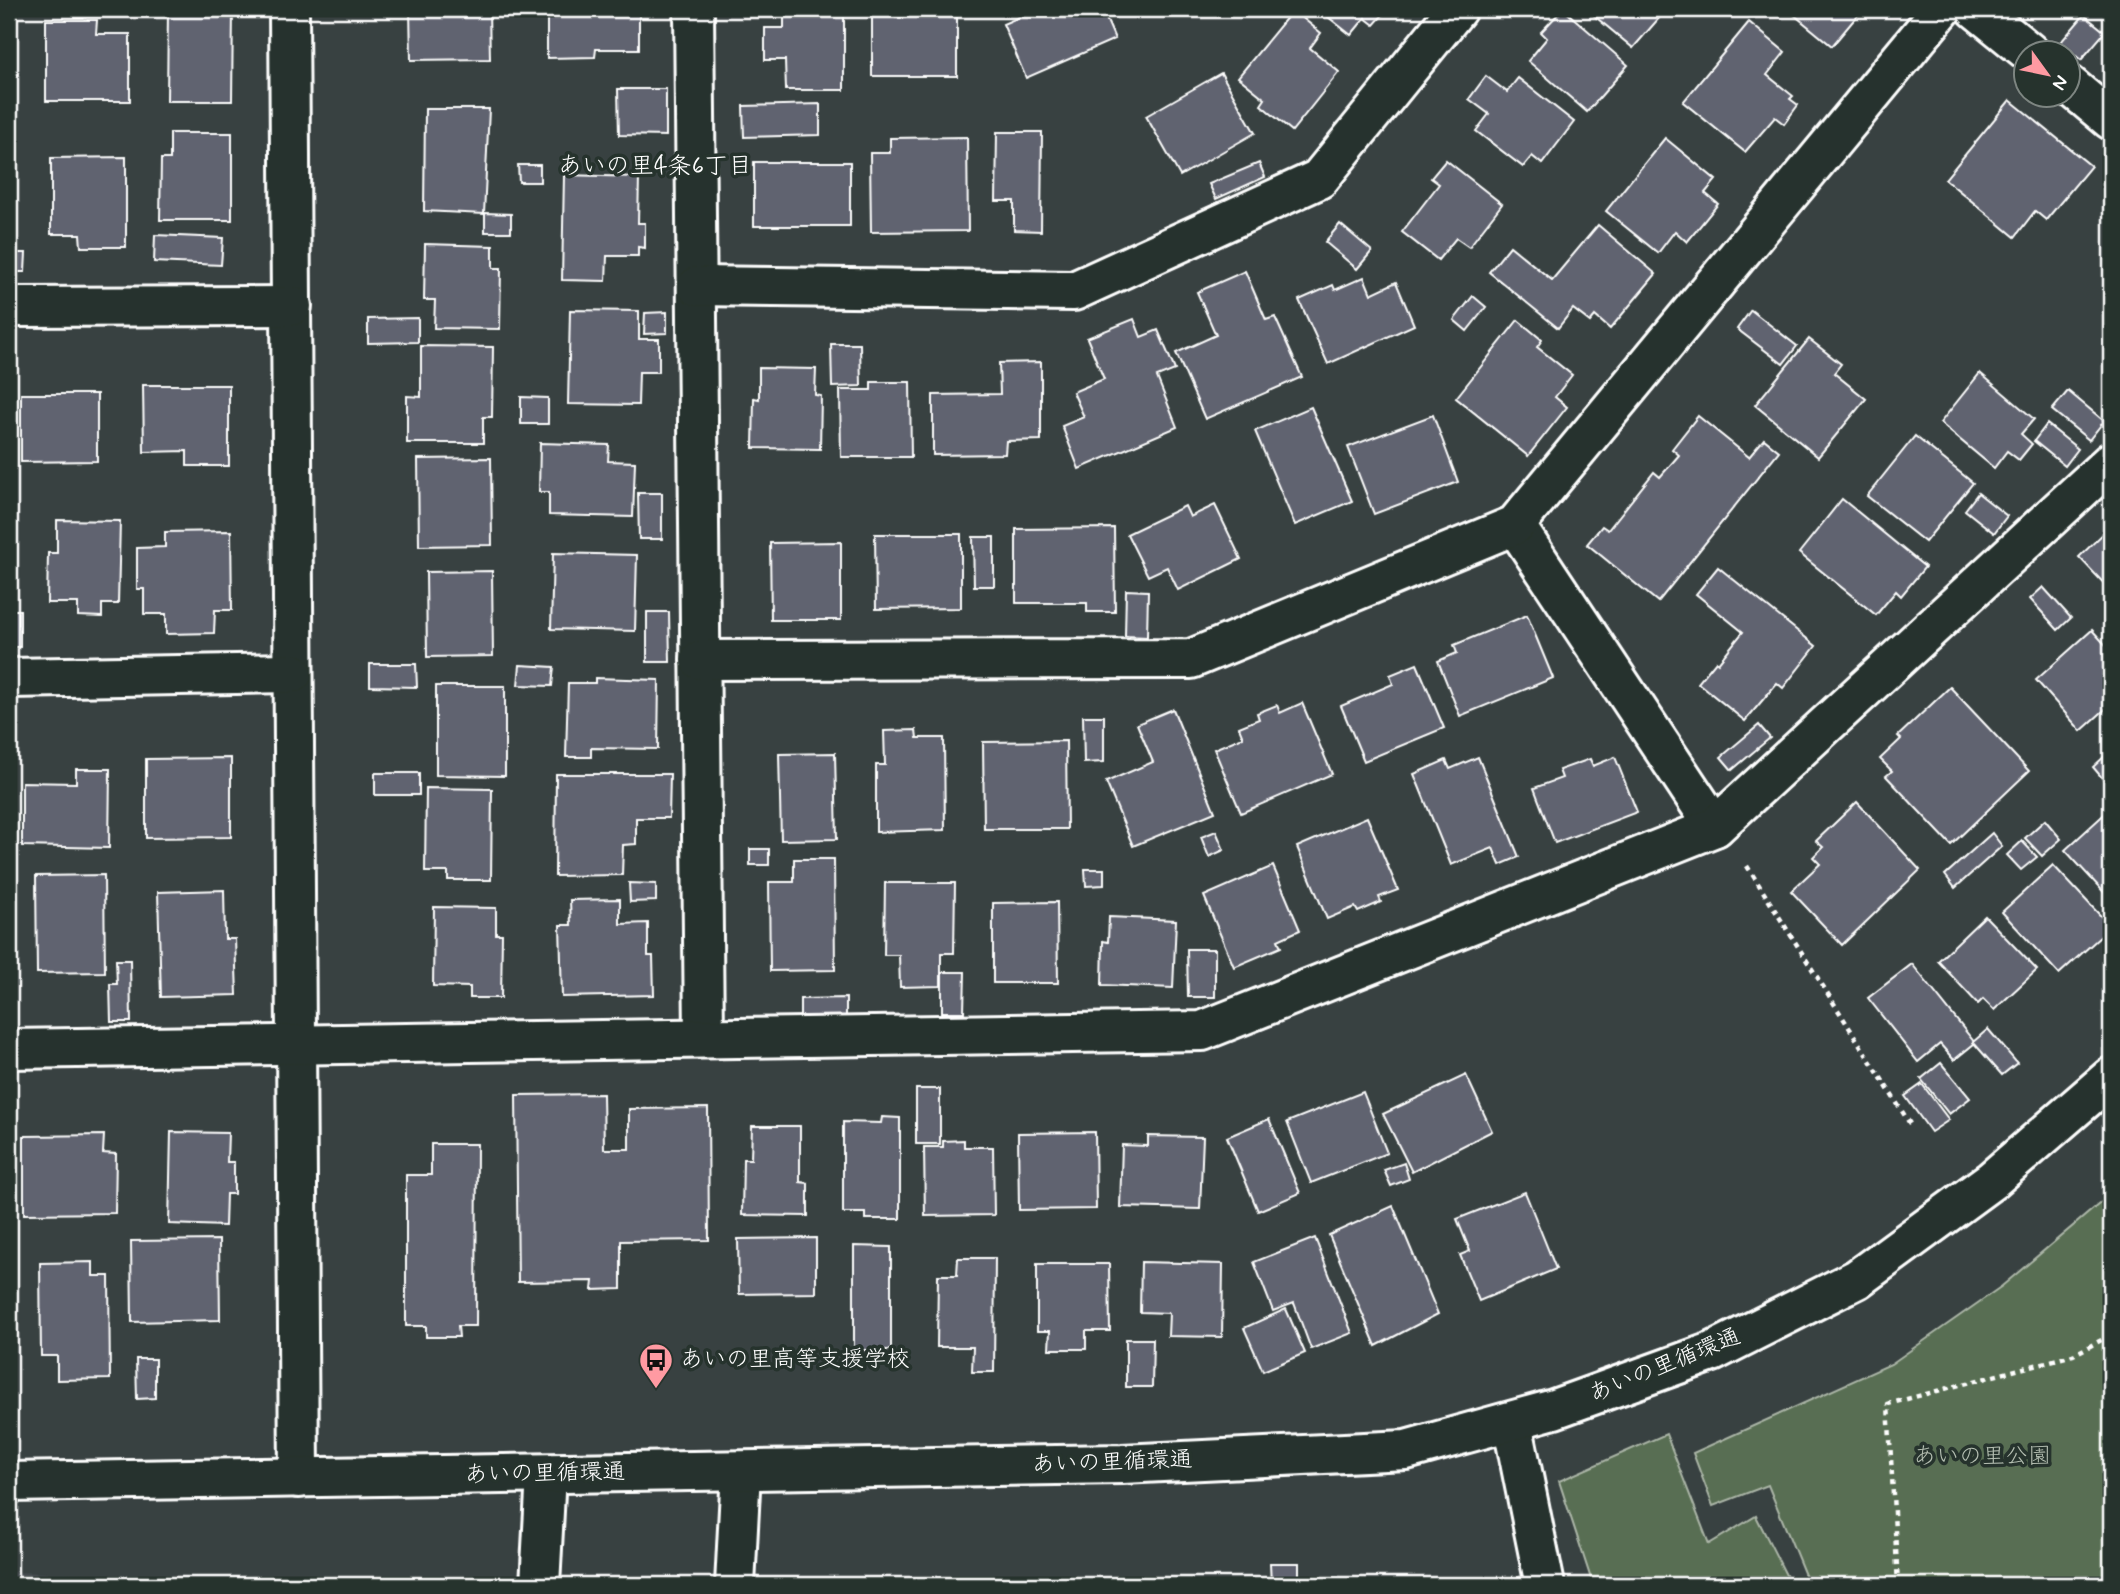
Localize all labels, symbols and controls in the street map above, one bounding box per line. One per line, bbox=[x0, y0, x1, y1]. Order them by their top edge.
north arrow bbox=[2011, 38, 2082, 108]
text: N bbox=[2046, 70, 2074, 95]
district label: あいの里4条6丁目 bbox=[558, 151, 752, 182]
street label: あいの里循環通 bbox=[1585, 1322, 1745, 1410]
bus stop icon: あいの里高等支援学校 bbox=[637, 1341, 675, 1390]
place label: あいの里高等支援学校 bbox=[680, 1345, 910, 1375]
park label: あいの里公園 bbox=[1913, 1442, 2051, 1472]
street label: あいの里循環通 bbox=[1031, 1445, 1193, 1481]
street label: あいの里循環通 bbox=[464, 1458, 626, 1490]

